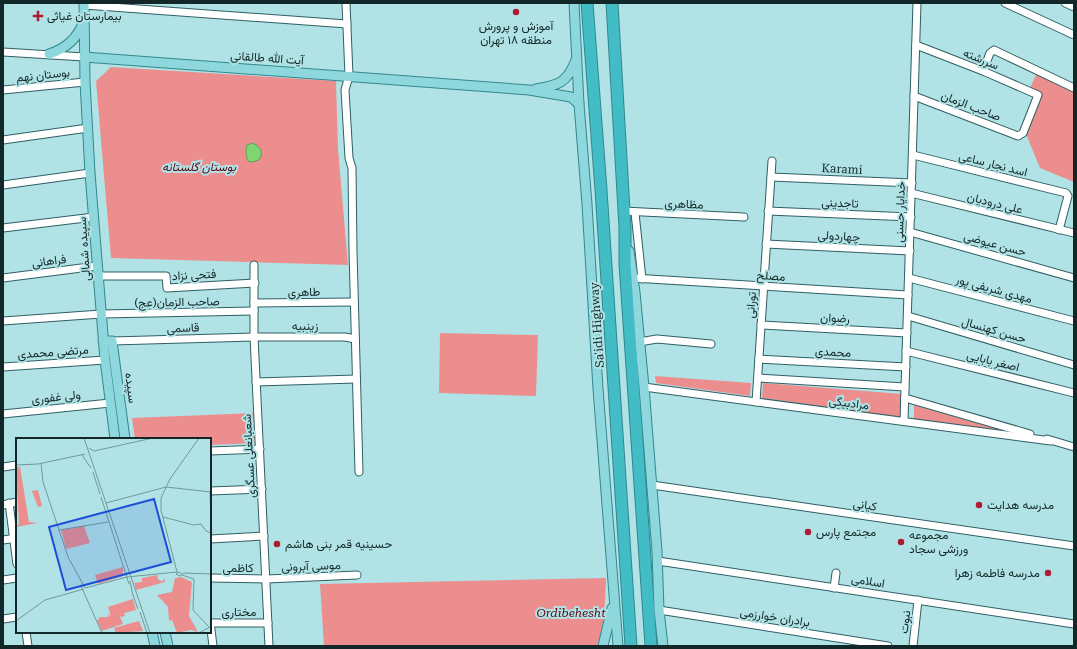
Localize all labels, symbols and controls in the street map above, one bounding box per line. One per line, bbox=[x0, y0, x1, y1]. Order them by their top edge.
marker: آموزش و پرورش منطقه ۱۸ تهران bbox=[511, 7, 521, 17]
place label: بیمارستان غیاثی bbox=[47, 9, 122, 24]
marker: بیمارستان غیاثی bbox=[32, 10, 44, 22]
place label: آموزش و پرورش منطقه ۱۸ تهران bbox=[479, 19, 554, 48]
street label: سررشته bbox=[961, 46, 1001, 73]
street label: آیت الله طالقانی bbox=[230, 48, 305, 69]
street label: بوستان نهم bbox=[15, 65, 71, 86]
street label: صاحب الزمان bbox=[939, 88, 1003, 125]
street label: اسد نجار ساعی bbox=[957, 149, 1029, 180]
park label: بوستان گلستانه bbox=[162, 160, 236, 175]
street label: Karami bbox=[821, 161, 863, 177]
street label: خدایار حسنی bbox=[892, 181, 909, 243]
street label: علی درودیان bbox=[966, 189, 1024, 218]
street label: تاجدینی bbox=[821, 195, 859, 212]
street label: مظاهری bbox=[664, 196, 704, 213]
street label: سپیده شمالی bbox=[75, 216, 94, 282]
street label: چهاردولی bbox=[817, 228, 861, 245]
street label: حسن عیوضی bbox=[962, 229, 1028, 260]
street label: فراهانی bbox=[31, 252, 67, 271]
street label: فتحی نزاد bbox=[171, 267, 217, 284]
street label: مصلح bbox=[756, 268, 786, 286]
street label: مهدی شریفی پور bbox=[953, 272, 1034, 307]
street label: Sa'idi Highway bbox=[587, 281, 607, 368]
street label: طاهری bbox=[288, 285, 321, 300]
street label: تورانی bbox=[743, 291, 760, 319]
street label: صاحب الزمان(عج) bbox=[134, 294, 220, 312]
street label: رضوان bbox=[820, 310, 850, 327]
street label: حسن کهنسال bbox=[960, 314, 1028, 347]
street label: زینبیه bbox=[292, 319, 318, 334]
street label: قاسمی bbox=[166, 320, 200, 337]
street label: مرتضی محمدی bbox=[17, 343, 89, 362]
street label: محمدی bbox=[814, 344, 851, 361]
street label: اصغر بابایی bbox=[965, 348, 1021, 375]
street label: سپیده bbox=[121, 372, 140, 404]
street label: ولی غفوری bbox=[31, 387, 82, 408]
street label: مرادبیگی bbox=[828, 394, 870, 413]
street label: شعبانعلی عسگری bbox=[240, 414, 259, 498]
inset map bbox=[16, 438, 211, 633]
street label: کیانی bbox=[852, 496, 878, 515]
place label: مدرسه هدایت bbox=[987, 498, 1054, 513]
marker: مدرسه هدایت bbox=[974, 500, 984, 510]
place label: مجتمع پارس bbox=[816, 525, 876, 541]
marker: مجتمع پارس bbox=[803, 527, 813, 537]
place label: مجموعه ورزشی سجاد bbox=[909, 528, 968, 557]
place label: حسینیه قمر بنی هاشم bbox=[285, 537, 392, 552]
marker: مجموعه ورزشی سجاد bbox=[896, 537, 906, 547]
marker: حسینیه قمر بنی هاشم bbox=[272, 539, 282, 549]
street label: موسی آبرونی bbox=[281, 558, 341, 575]
street label: کاظمی bbox=[222, 561, 254, 576]
place label: مدرسه فاطمه زهرا bbox=[955, 566, 1040, 581]
marker: مدرسه فاطمه زهرا bbox=[1043, 568, 1053, 578]
street label: اسلامی bbox=[850, 571, 886, 592]
street label: مختاری bbox=[222, 605, 256, 620]
street label: برادران خوارزمی bbox=[739, 605, 811, 630]
park label: Ordibehesht bbox=[536, 606, 606, 620]
street label: نبوت bbox=[897, 610, 914, 635]

